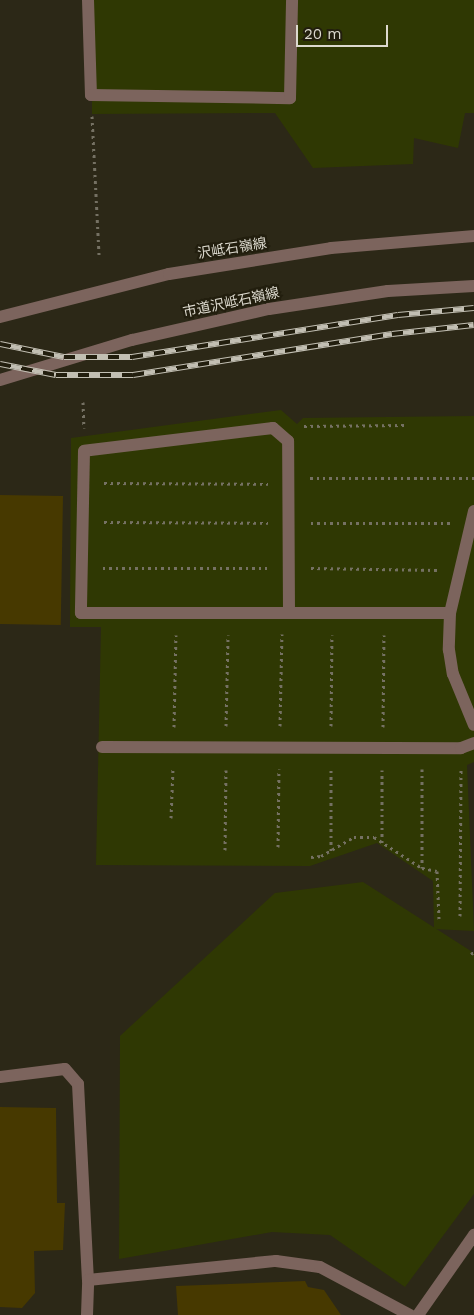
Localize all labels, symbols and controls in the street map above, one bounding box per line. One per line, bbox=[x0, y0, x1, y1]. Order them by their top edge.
scale bar bbox=[299, 15, 392, 47]
text: 20 m bbox=[304, 25, 342, 43]
street label: 沢岻石嶺線 bbox=[196, 234, 268, 262]
street label: 市道沢岻石嶺線 bbox=[181, 284, 281, 320]

